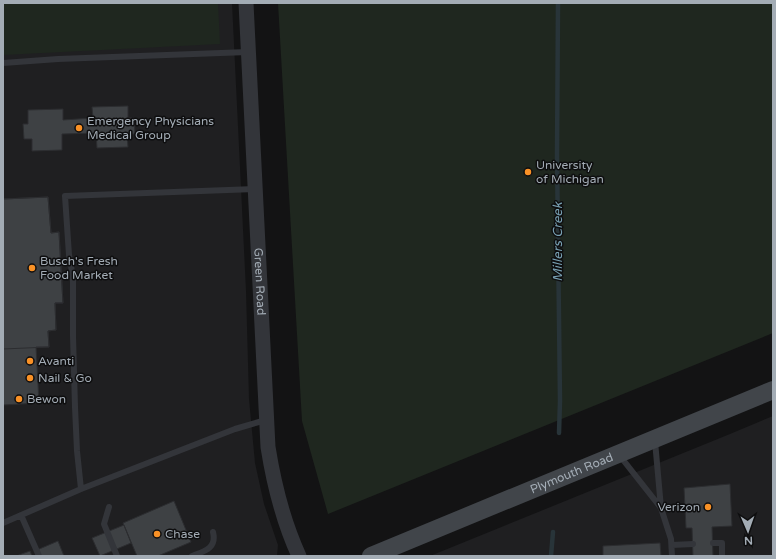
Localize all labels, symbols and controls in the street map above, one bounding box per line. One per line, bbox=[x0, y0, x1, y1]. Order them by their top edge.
place label: Emergency Physicians Medical Group bbox=[87, 114, 214, 142]
marker: Emergency Physicians Medical Group bbox=[74, 123, 84, 133]
place label: University of Michigan bbox=[536, 158, 604, 186]
marker: University of Michigan bbox=[523, 167, 533, 177]
water label: Millers Creek bbox=[550, 201, 566, 282]
street label: Green Road bbox=[251, 247, 268, 316]
place label: Busch's Fresh Food Market bbox=[40, 254, 118, 282]
marker: Busch's Fresh Food Market bbox=[27, 263, 37, 273]
place label: Avanti bbox=[38, 354, 74, 368]
marker: Avanti bbox=[25, 356, 35, 366]
place label: Nail & Go bbox=[38, 371, 92, 385]
marker: Nail & Go bbox=[25, 373, 35, 383]
place label: Bewon bbox=[27, 392, 66, 406]
marker: Bewon bbox=[14, 394, 24, 404]
street label: Plymouth Road bbox=[528, 450, 615, 496]
place label: Verizon bbox=[657, 500, 700, 514]
marker: Verizon bbox=[703, 502, 713, 512]
north arrow bbox=[728, 511, 768, 551]
place label: Chase bbox=[165, 527, 200, 541]
marker: Chase bbox=[152, 529, 162, 539]
text: N bbox=[744, 534, 753, 547]

